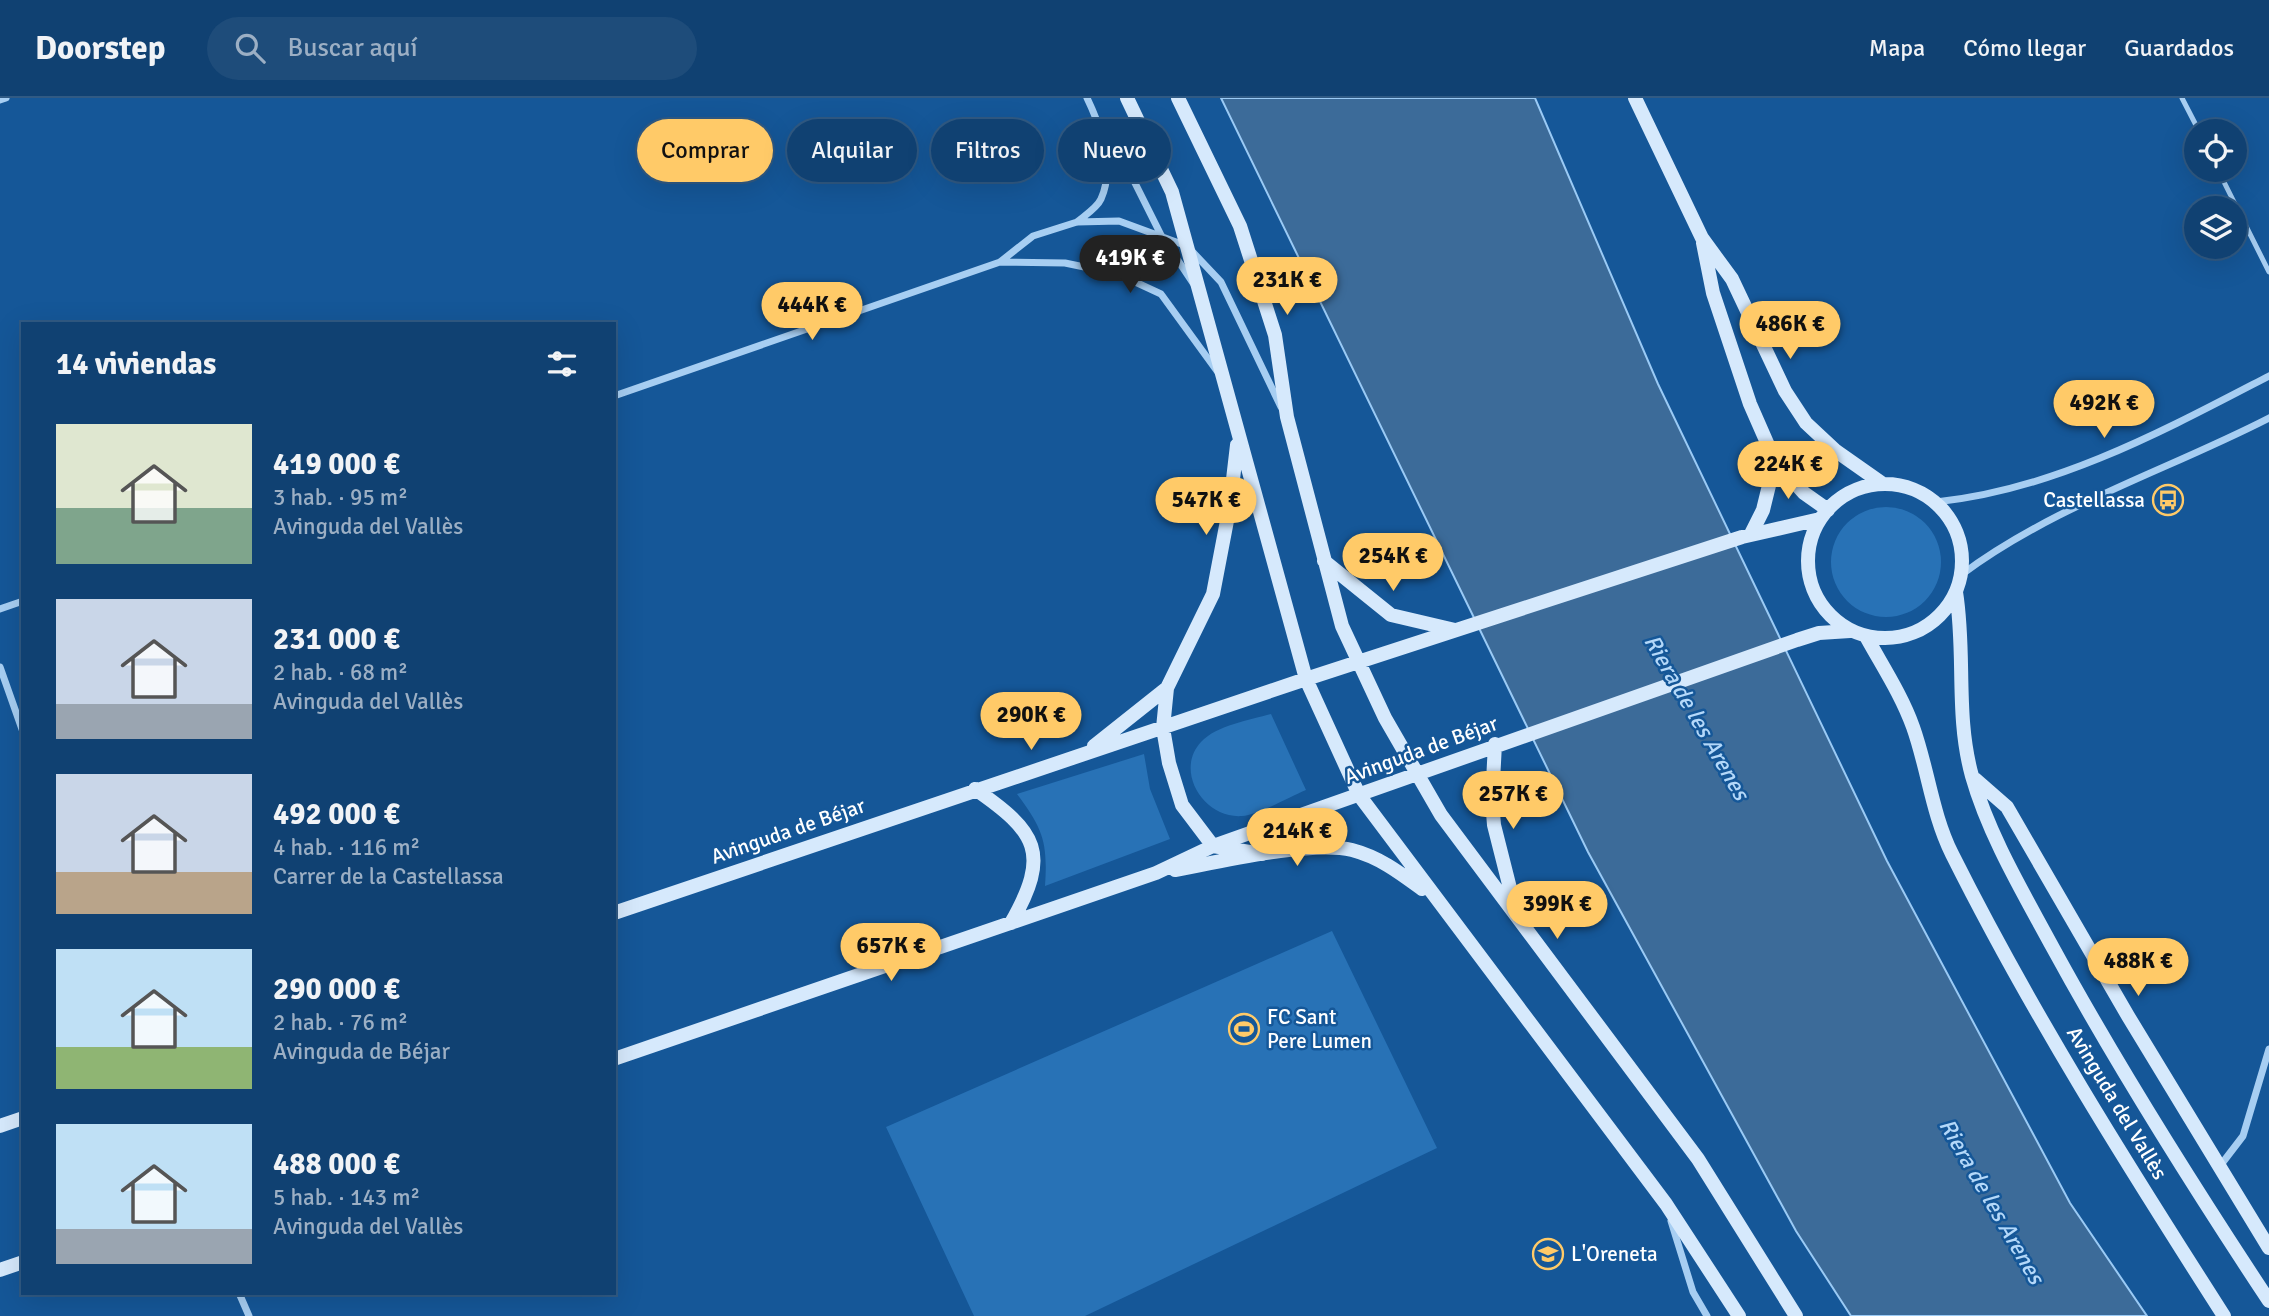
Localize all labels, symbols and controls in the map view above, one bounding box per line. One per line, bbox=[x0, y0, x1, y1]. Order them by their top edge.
search box bbox=[207, 17, 697, 80]
text: Doorstep bbox=[35, 28, 165, 69]
icon: search bbox=[231, 29, 269, 67]
text: Buscar aquí bbox=[287, 32, 418, 64]
text: Mapa bbox=[1869, 33, 1925, 63]
text: Cómo llegar bbox=[1963, 33, 2086, 63]
text: Guardados bbox=[2124, 33, 2234, 63]
chip: Comprar bbox=[637, 119, 773, 182]
chip: Alquilar bbox=[787, 119, 917, 182]
chip: Filtros bbox=[931, 119, 1044, 182]
chip: Nuevo bbox=[1058, 119, 1171, 182]
map controls bbox=[2184, 119, 2247, 259]
button: locate bbox=[2184, 119, 2247, 182]
button: layers bbox=[2184, 196, 2247, 259]
pin: 419K € bbox=[1073, 236, 1187, 295]
text: 419K € bbox=[1095, 243, 1165, 272]
pin: 231K € bbox=[1230, 258, 1344, 317]
text: 231K € bbox=[1252, 265, 1322, 294]
pin: 444K € bbox=[755, 282, 869, 342]
text: 444K € bbox=[777, 290, 847, 319]
pin: 486K € bbox=[1733, 302, 1847, 361]
text: 486K € bbox=[1755, 309, 1825, 338]
icon: filters bbox=[543, 345, 581, 383]
text: 14 viviendas bbox=[56, 346, 216, 383]
pin: 492K € bbox=[2047, 380, 2161, 440]
text: 492K € bbox=[2069, 388, 2139, 417]
pin: 224K € bbox=[1731, 442, 1845, 501]
text: 419 000 € bbox=[273, 446, 400, 483]
text: 224K € bbox=[1753, 449, 1823, 478]
icon: home bbox=[112, 452, 196, 536]
pin: 547K € bbox=[1149, 478, 1263, 537]
text: 3 hab. · 95 m² bbox=[273, 483, 408, 512]
bus stop icon: Castellassa bbox=[2151, 483, 2185, 517]
text: 547K € bbox=[1171, 485, 1241, 514]
place label: Castellassa bbox=[2043, 487, 2145, 513]
text: Avinguda del Vallès bbox=[273, 512, 463, 541]
pin: 254K € bbox=[1336, 533, 1450, 593]
text: 254K € bbox=[1358, 541, 1428, 570]
text: 231 000 € bbox=[273, 621, 400, 658]
icon: home bbox=[112, 627, 196, 711]
water label: Riera de les Arenes bbox=[1637, 629, 1757, 807]
text: 2 hab. · 68 m² bbox=[273, 658, 408, 687]
text: Avinguda del Vallès bbox=[273, 687, 463, 716]
pin: 290K € bbox=[974, 692, 1088, 752]
text: 290K € bbox=[996, 700, 1066, 729]
street label: Avinguda de Béjar bbox=[1341, 710, 1502, 790]
pin: 257K € bbox=[1456, 772, 1570, 831]
text: 257K € bbox=[1478, 779, 1548, 808]
street label: Avinguda de Béjar bbox=[707, 792, 869, 870]
text: 492 000 € bbox=[273, 796, 400, 833]
icon: home bbox=[112, 802, 196, 886]
pin: 214K € bbox=[1240, 808, 1354, 868]
text: 214K € bbox=[1262, 816, 1332, 845]
text: 4 hab. · 116 m² bbox=[273, 833, 420, 862]
text: Carrer de la Castellassa bbox=[273, 862, 504, 891]
pin: 399K € bbox=[1500, 882, 1614, 941]
text: 399K € bbox=[1522, 889, 1592, 918]
pin: 657K € bbox=[834, 924, 948, 983]
text: 657K € bbox=[856, 931, 926, 960]
pin: 488K € bbox=[2081, 939, 2195, 998]
text: 488K € bbox=[2103, 946, 2173, 975]
text: 290 000 € bbox=[273, 971, 400, 1008]
icon: home bbox=[112, 977, 196, 1061]
place label: FC Sant Pere Lumen bbox=[1267, 1004, 1372, 1054]
text: 2 hab. · 76 m² bbox=[273, 1008, 408, 1037]
sports icon: FC Sant Pere Lumen bbox=[1227, 1012, 1261, 1046]
street label: Avinguda del Vallès bbox=[2061, 1022, 2173, 1184]
text: Avinguda de Béjar bbox=[273, 1037, 450, 1066]
water label: Riera de les Arenes bbox=[1932, 1113, 2052, 1291]
text: 488 000 € bbox=[273, 1146, 400, 1183]
icon: home bbox=[112, 1152, 196, 1236]
text: 5 hab. · 143 m² bbox=[273, 1183, 420, 1212]
text: Avinguda del Vallès bbox=[273, 1212, 463, 1241]
school or university icon: L'Oreneta bbox=[1531, 1237, 1565, 1271]
place label: L'Oreneta bbox=[1571, 1241, 1658, 1267]

